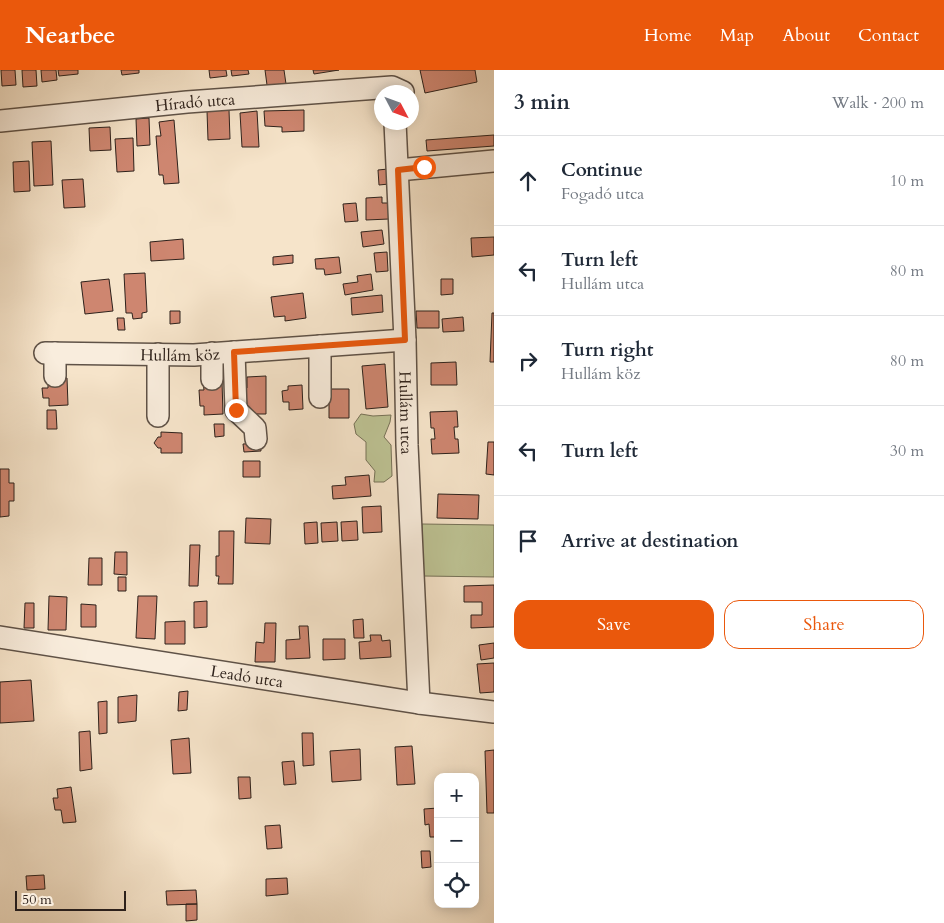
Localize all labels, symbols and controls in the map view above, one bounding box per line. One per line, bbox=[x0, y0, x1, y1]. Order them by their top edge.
text: Nearbee bbox=[25, 19, 115, 52]
text: Home bbox=[644, 23, 692, 48]
text: Map bbox=[720, 23, 754, 48]
text: About bbox=[782, 23, 830, 48]
text: Contact bbox=[858, 23, 919, 48]
north arrow bbox=[374, 85, 419, 130]
text: 3 min bbox=[514, 88, 570, 117]
street label: Híradó utca bbox=[154, 89, 236, 117]
text: Walk · 200 m bbox=[832, 92, 924, 114]
route start bbox=[413, 156, 436, 179]
text: Continue bbox=[561, 157, 643, 183]
icon: ahead bbox=[514, 167, 542, 195]
text: 10 m bbox=[890, 170, 924, 192]
text: Fogadó utca bbox=[561, 183, 644, 205]
text: Turn left bbox=[561, 247, 638, 273]
icon: left bbox=[514, 257, 542, 285]
text: 80 m bbox=[890, 260, 924, 282]
text: Hullám utca bbox=[561, 273, 644, 295]
text: Turn right bbox=[561, 337, 653, 363]
street label: Hullám köz bbox=[140, 343, 220, 367]
icon: right bbox=[514, 347, 542, 375]
text: 80 m bbox=[890, 350, 924, 372]
text: Hullám köz bbox=[561, 363, 640, 385]
street label: Hullám utca bbox=[394, 371, 417, 455]
route end bbox=[225, 399, 248, 422]
icon: left bbox=[514, 437, 542, 465]
text: Turn left bbox=[561, 438, 638, 464]
text: 30 m bbox=[890, 440, 924, 462]
icon: arrive bbox=[514, 527, 542, 555]
text: Arrive at destination bbox=[561, 528, 738, 554]
button: Save bbox=[514, 600, 714, 649]
button: Share bbox=[724, 600, 924, 649]
street label: Leadó utca bbox=[209, 660, 285, 693]
map controls bbox=[434, 773, 479, 908]
button: + bbox=[434, 773, 479, 818]
button: − bbox=[434, 818, 479, 863]
button: locate bbox=[434, 863, 479, 908]
scale bar bbox=[15, 888, 126, 911]
text: 50 m bbox=[22, 890, 52, 909]

